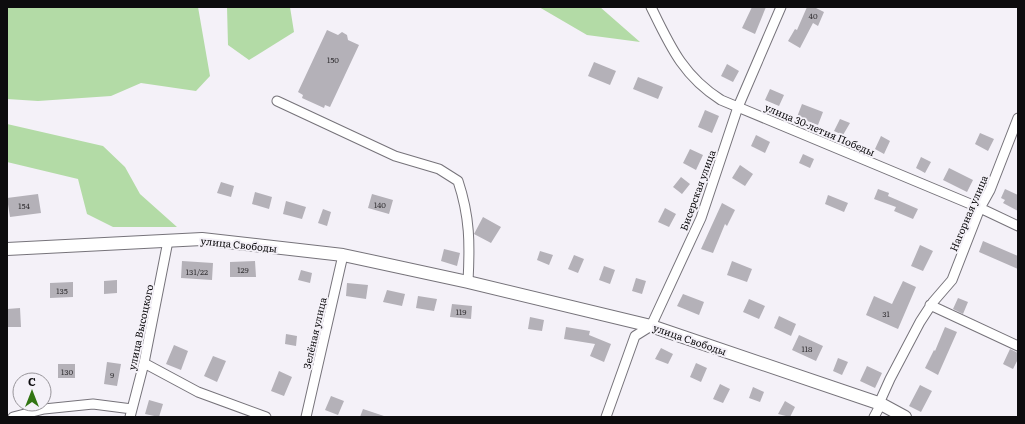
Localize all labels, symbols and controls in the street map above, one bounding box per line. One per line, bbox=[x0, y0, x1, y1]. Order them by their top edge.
house number: 40 bbox=[808, 10, 818, 21]
house number: 150 bbox=[327, 54, 339, 65]
street label: улица 30-летия Победы bbox=[762, 99, 878, 159]
street label: Бисерская улица bbox=[675, 147, 719, 232]
street label: Нагорная улица bbox=[945, 172, 991, 253]
house number: 140 bbox=[374, 199, 386, 210]
house number: 154 bbox=[18, 200, 30, 211]
street label: улица Свободы bbox=[200, 233, 278, 255]
house number: 129 bbox=[237, 264, 249, 275]
house number: 131/22 bbox=[186, 266, 208, 277]
street label: улица Высоцкого bbox=[124, 283, 156, 371]
house number: 135 bbox=[56, 285, 68, 296]
street label: Зелёная улица bbox=[298, 295, 330, 370]
house number: 119 bbox=[456, 306, 466, 317]
house number: 31 bbox=[882, 308, 891, 319]
street label: улица Свободы bbox=[651, 319, 729, 359]
house number: 118 bbox=[802, 343, 813, 354]
house number: 130 bbox=[61, 366, 73, 377]
house number: 9 bbox=[110, 369, 114, 380]
north arrow bbox=[12, 372, 52, 412]
text: С bbox=[28, 373, 36, 389]

